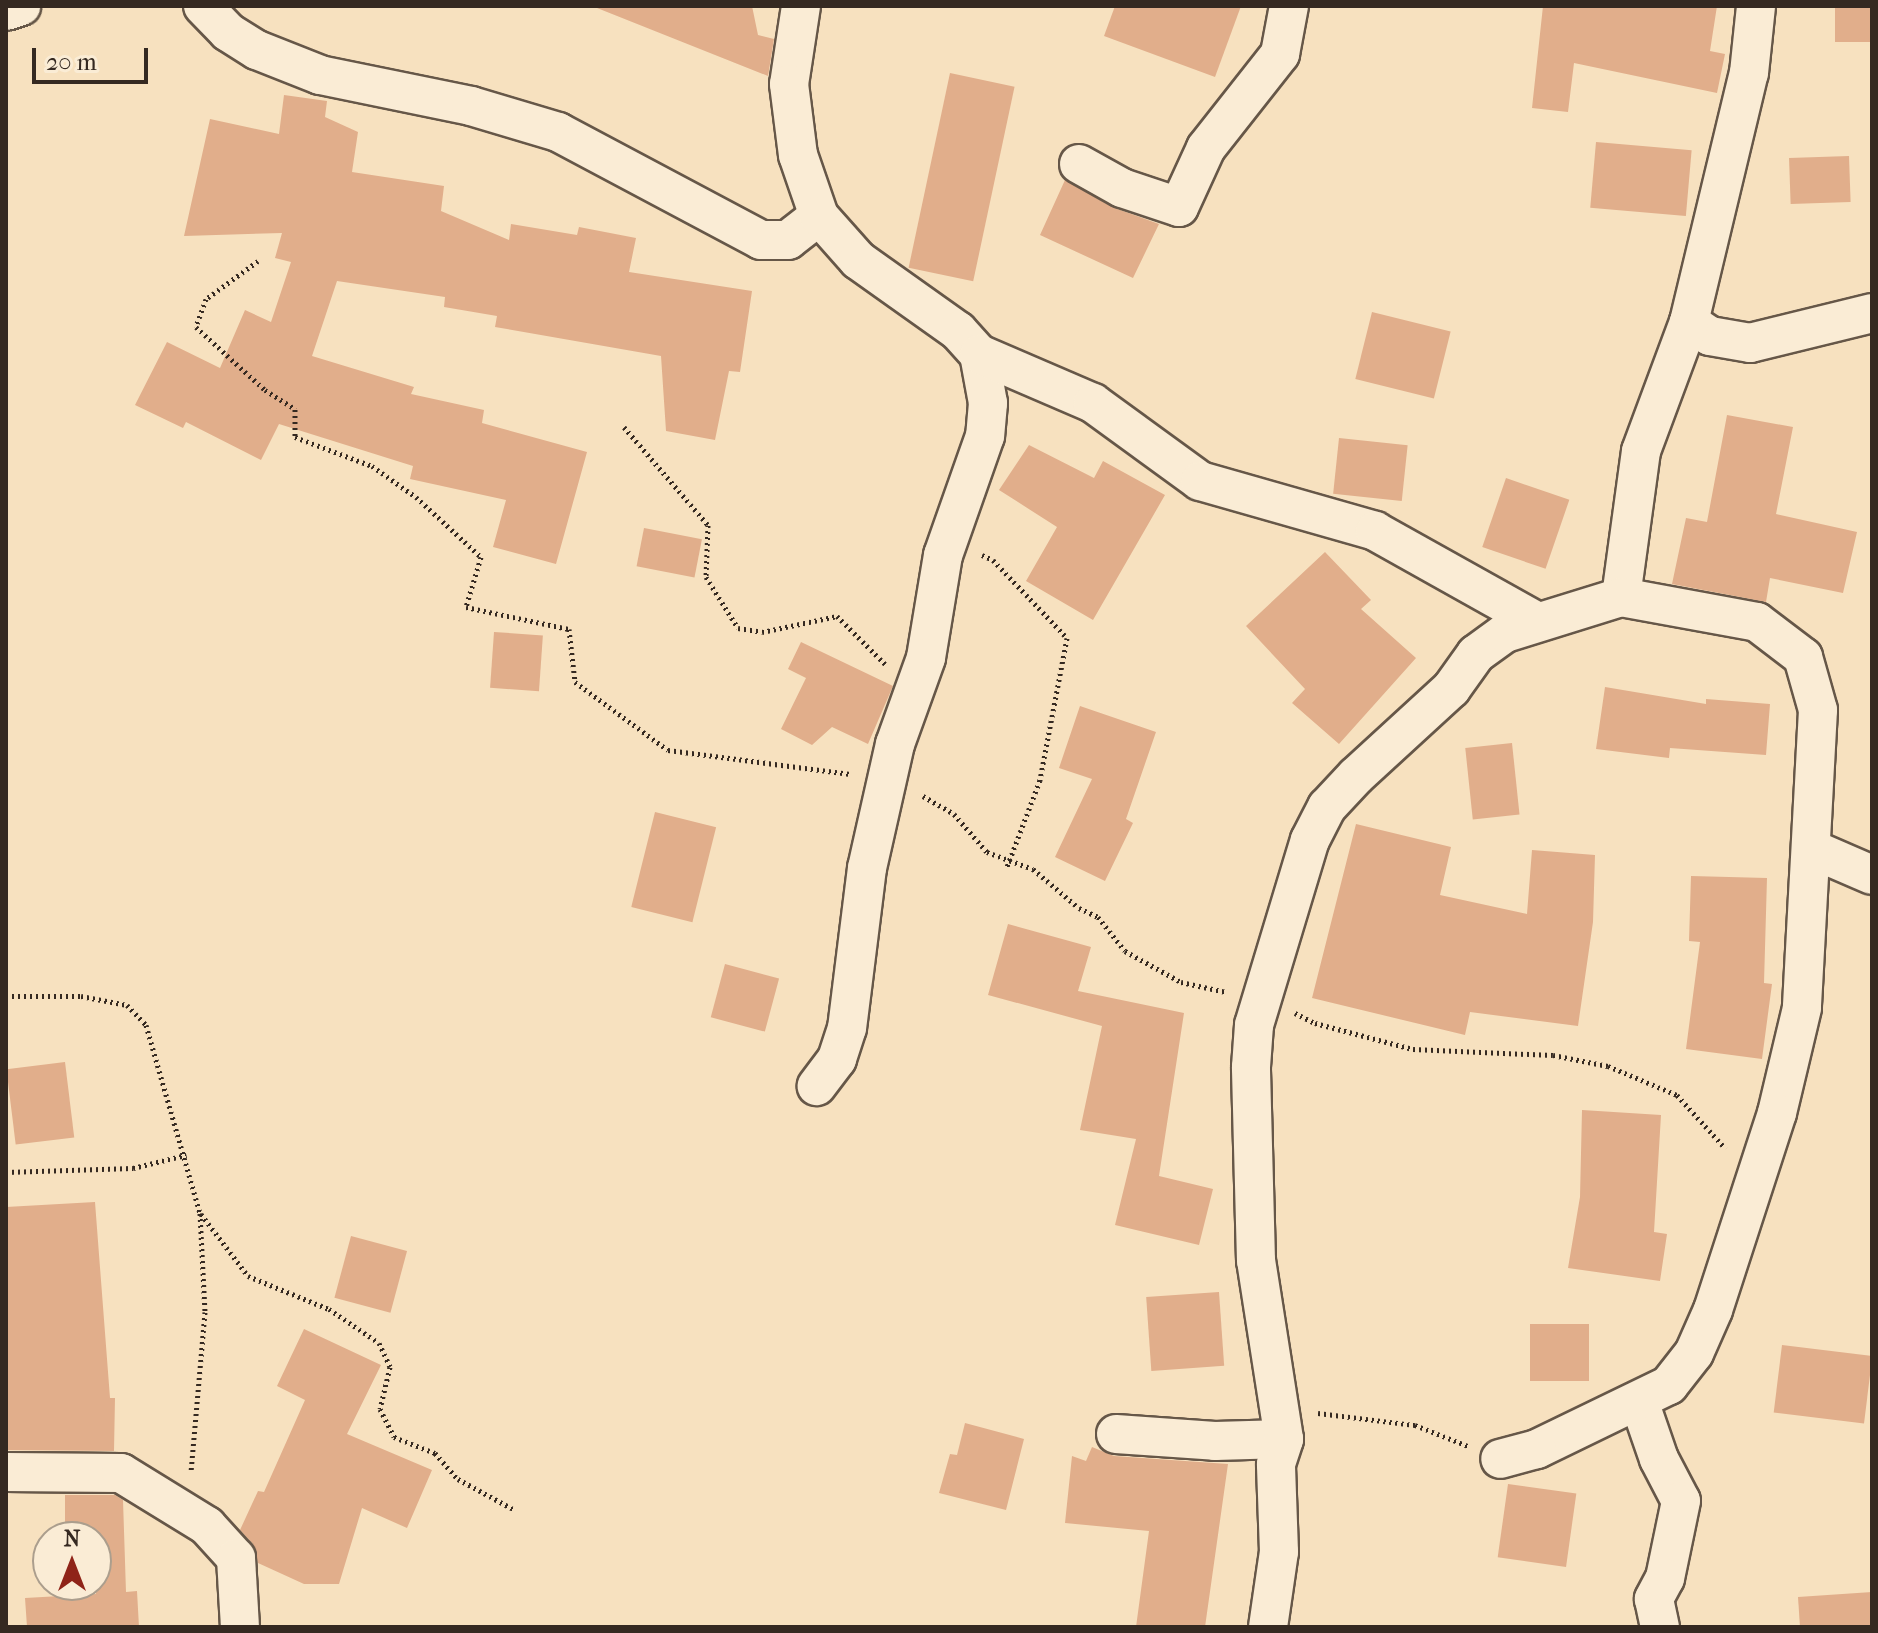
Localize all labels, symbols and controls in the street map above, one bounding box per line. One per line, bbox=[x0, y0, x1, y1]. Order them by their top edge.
scale bar bbox=[36, 32, 152, 82]
text: 20 m bbox=[46, 48, 97, 76]
north arrow bbox=[32, 1521, 112, 1601]
text: N bbox=[64, 1526, 80, 1552]

